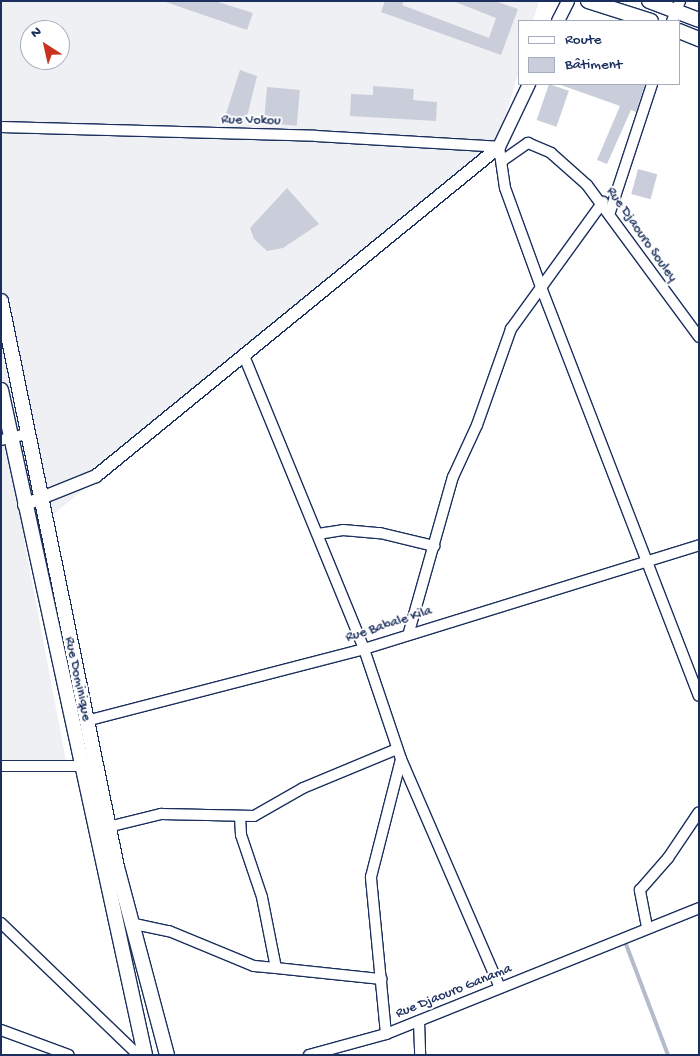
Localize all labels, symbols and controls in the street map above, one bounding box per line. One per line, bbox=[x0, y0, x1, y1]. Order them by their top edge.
north arrow bbox=[20, 20, 70, 70]
legend bbox=[518, 20, 680, 85]
text: N bbox=[28, 24, 45, 43]
text: Route bbox=[565, 31, 602, 49]
text: Bâtiment bbox=[565, 56, 622, 74]
street label: Rue Vokou bbox=[221, 112, 281, 130]
street label: Rue Djaouro Souley bbox=[602, 184, 680, 286]
street label: Rue Babale Kila bbox=[344, 603, 434, 647]
street label: Rue Dominique bbox=[60, 635, 94, 723]
street label: Rue Djaouro Ganama bbox=[394, 961, 514, 1023]

